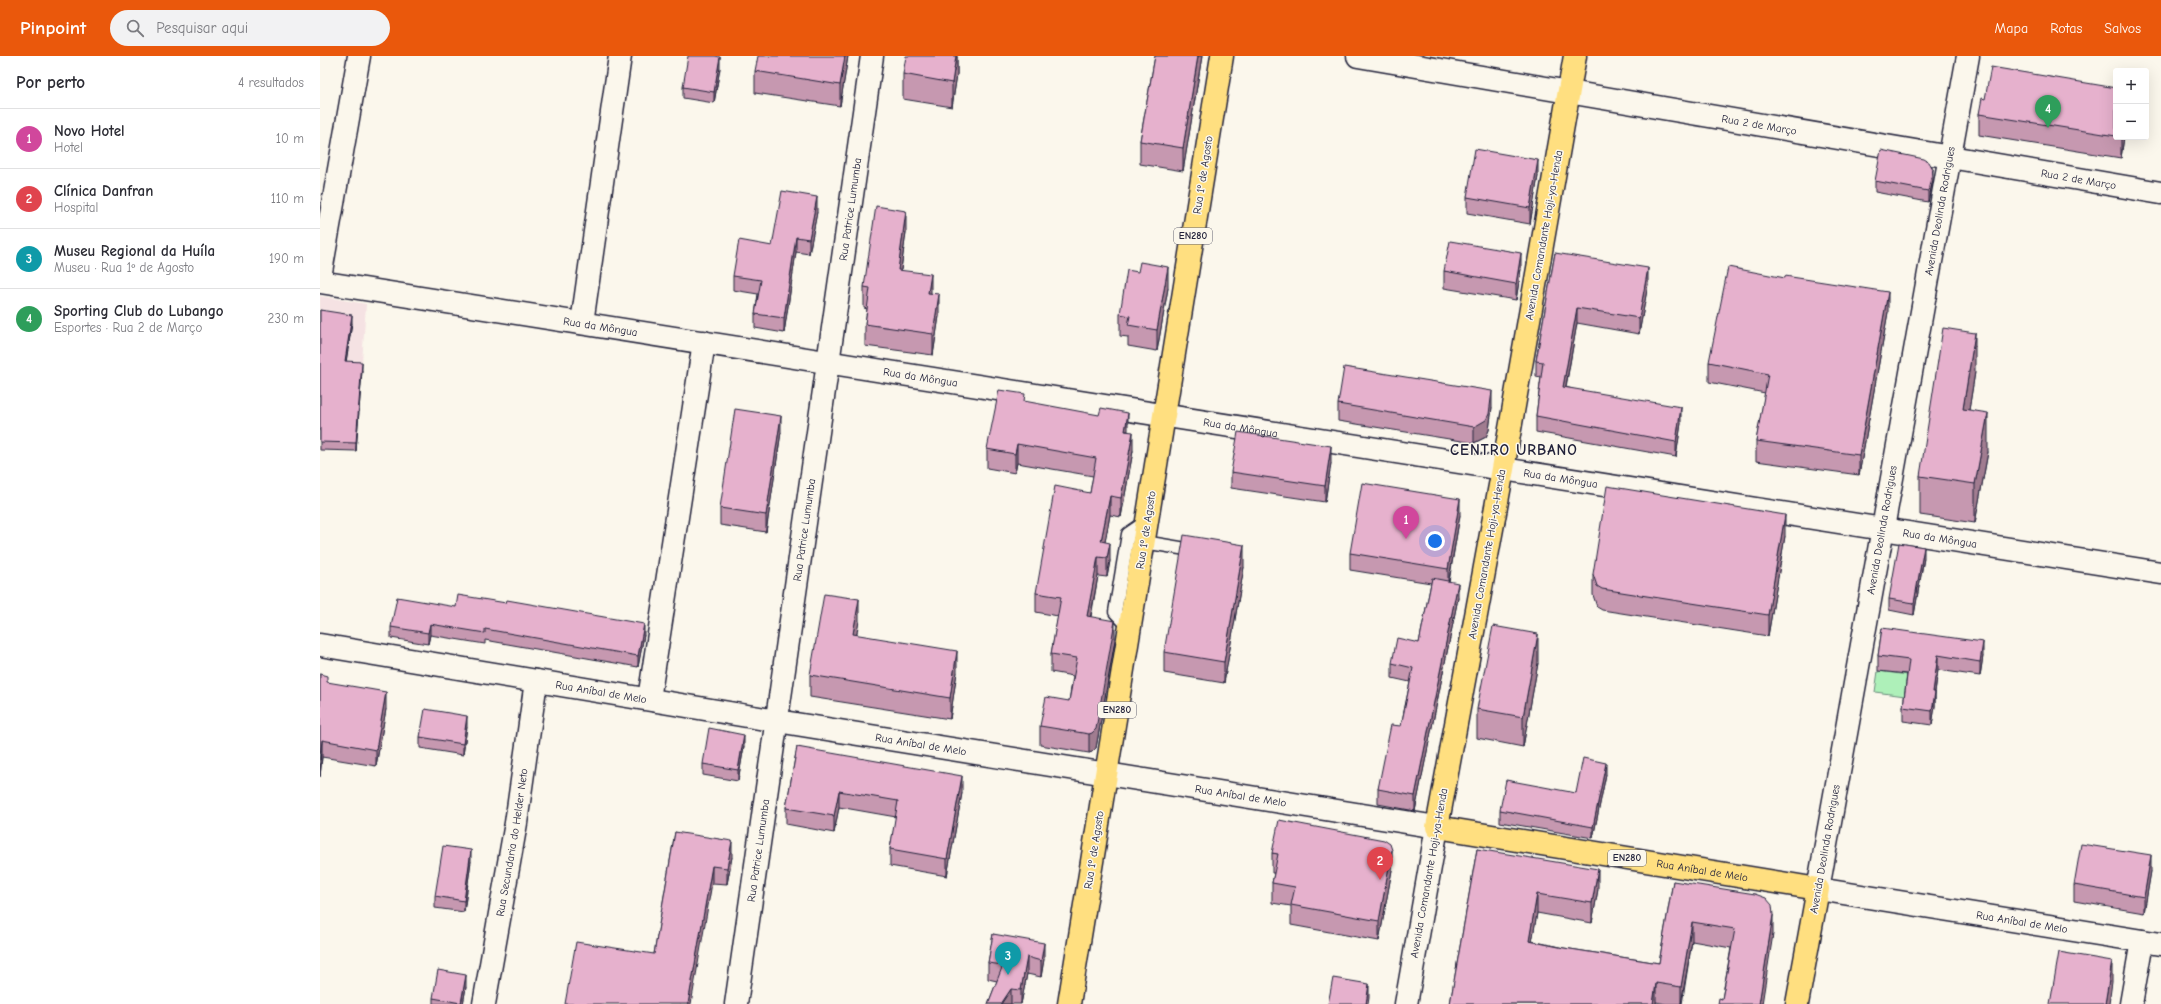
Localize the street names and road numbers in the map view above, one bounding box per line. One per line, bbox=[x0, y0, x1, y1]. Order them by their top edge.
street label: Rua 2 de Março bbox=[1721, 112, 1798, 137]
street label: Rua 1º de Agosto bbox=[1190, 135, 1216, 215]
street label: Avenida Deolinda Rodrigues bbox=[1922, 145, 1958, 277]
street label: Avenida Comandante Hoji-ya-Henda bbox=[1523, 149, 1565, 321]
street label: Rua Patrice Lumumba bbox=[836, 157, 864, 261]
street label: Rua 2 de Março bbox=[2040, 166, 2117, 192]
road number: EN280 bbox=[1174, 228, 1212, 244]
street label: Rua da Môngua bbox=[562, 314, 639, 339]
street label: Rua da Môngua bbox=[882, 365, 959, 389]
street label: Rua da Môngua bbox=[1202, 415, 1279, 440]
street label: Avenida Deolinda Rodrigues bbox=[1864, 464, 1900, 596]
street label: Rua da Môngua bbox=[1523, 466, 1599, 490]
street label: Avenida Comandante Hoji-ya-Henda bbox=[1466, 468, 1508, 640]
street label: Rua Patrice Lumumba bbox=[790, 477, 818, 582]
street label: Rua 1º de Agosto bbox=[1133, 490, 1159, 570]
street label: Rua da Môngua bbox=[1902, 526, 1978, 550]
street label: Rua Aníbal de Melo bbox=[555, 678, 648, 706]
road number: EN280 bbox=[1098, 702, 1136, 718]
street label: Rua Aníbal de Melo bbox=[874, 730, 968, 758]
street label: Rua Secundaria do Helder Neto bbox=[493, 767, 530, 918]
street label: Rua Aníbal de Melo bbox=[1194, 782, 1288, 809]
street label: Avenida Deolinda Rodrigues bbox=[1807, 783, 1843, 915]
street label: Avenida Comandante Hoji-ya-Henda bbox=[1408, 787, 1450, 959]
street label: Rua Patrice Lumumba bbox=[744, 798, 772, 903]
street label: Rua 1º de Agosto bbox=[1081, 810, 1107, 890]
road number: EN280 bbox=[1608, 850, 1646, 866]
street label: Rua Aníbal de Melo bbox=[1656, 856, 1749, 884]
street label: Rua Aníbal de Melo bbox=[1975, 908, 2069, 935]

